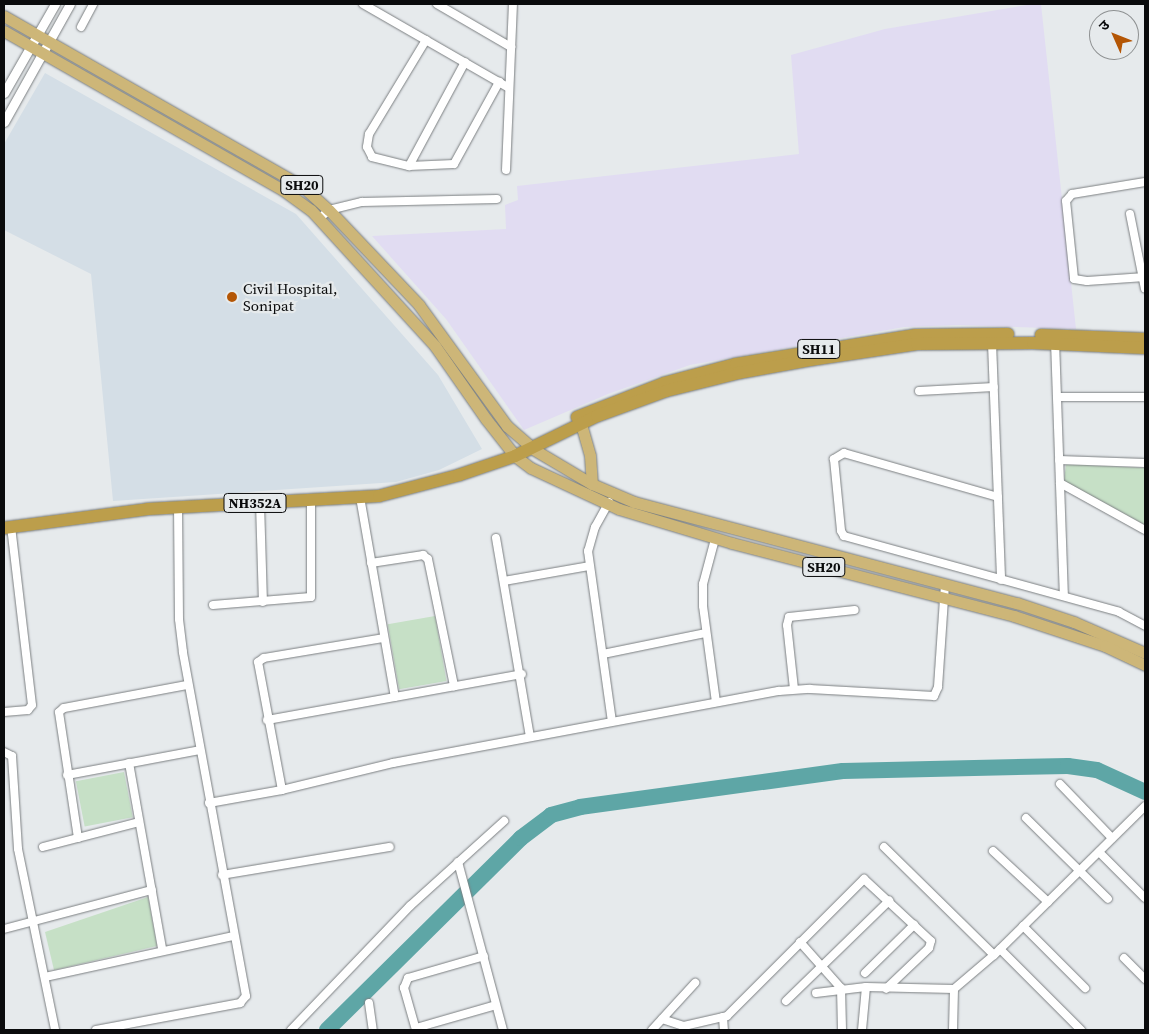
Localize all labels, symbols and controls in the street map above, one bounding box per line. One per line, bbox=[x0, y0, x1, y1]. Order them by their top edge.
north arrow bbox=[1089, 10, 1139, 60]
text: उ bbox=[1094, 15, 1114, 35]
road number: SH20 bbox=[280, 174, 324, 196]
place label: Civil Hospital, Sonipat bbox=[243, 279, 338, 314]
marker: Civil Hospital, Sonipat bbox=[225, 290, 239, 304]
road number: SH11 bbox=[796, 338, 842, 360]
road number: NH352A bbox=[222, 492, 288, 514]
road number: SH20 bbox=[802, 556, 846, 578]

